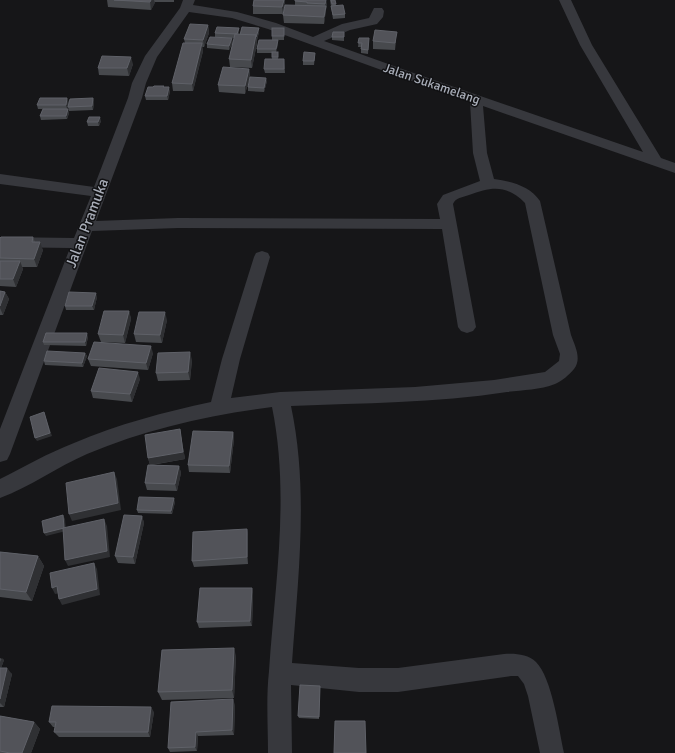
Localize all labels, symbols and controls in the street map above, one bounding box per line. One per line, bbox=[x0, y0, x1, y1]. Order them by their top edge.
street label: Jalan Sukamelang bbox=[381, 60, 482, 108]
street label: Jalan Pramuka bbox=[62, 176, 112, 270]

